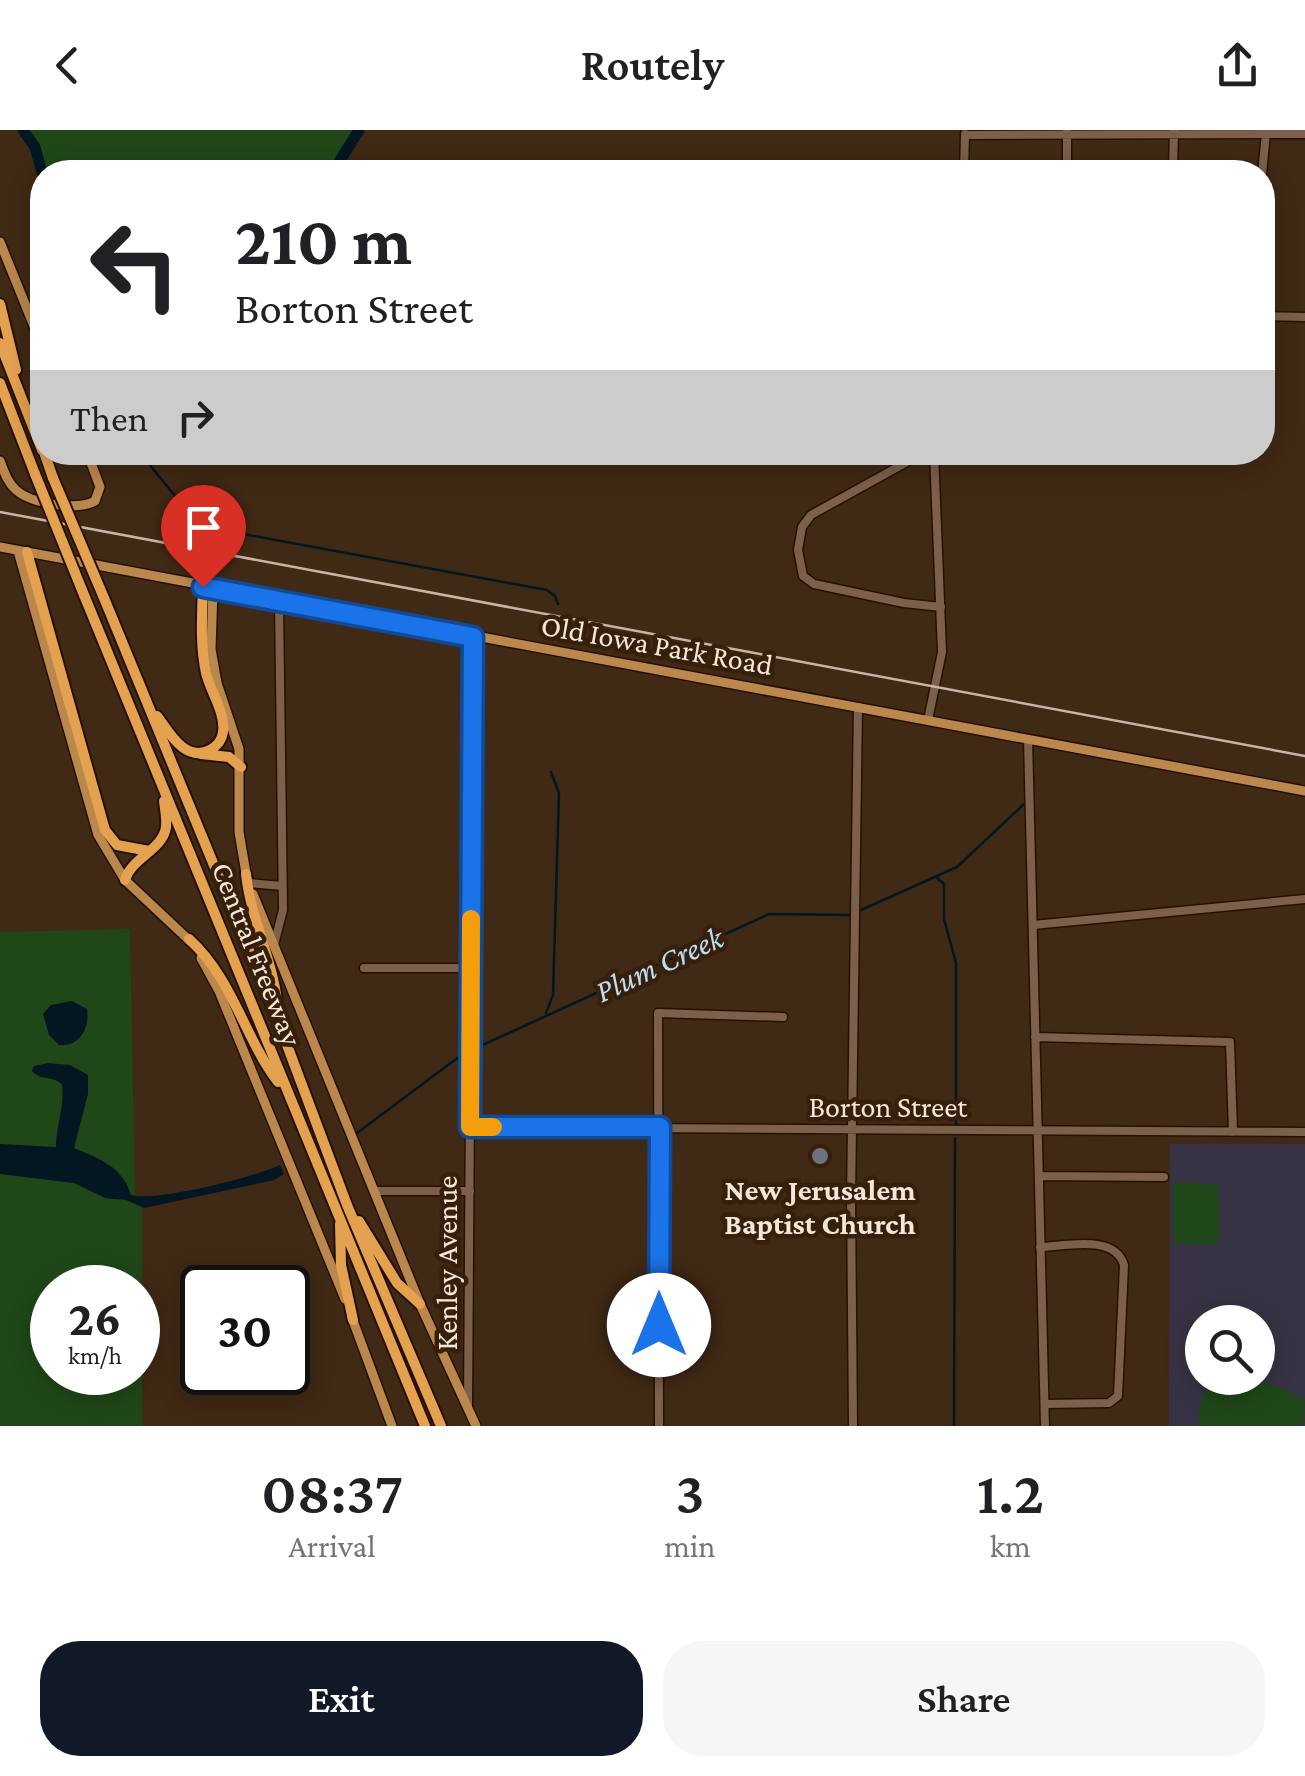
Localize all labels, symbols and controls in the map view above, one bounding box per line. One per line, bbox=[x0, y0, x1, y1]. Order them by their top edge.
icon: back bbox=[40, 38, 95, 93]
icon: share bbox=[1210, 38, 1265, 93]
text: Routely bbox=[581, 40, 724, 90]
icon: left bbox=[70, 200, 200, 330]
text: 210 m bbox=[235, 201, 412, 279]
text: Borton Street bbox=[235, 283, 473, 333]
icon: right bbox=[168, 390, 223, 445]
text: Then bbox=[70, 397, 148, 439]
pin bbox=[161, 485, 246, 588]
icon: arrive bbox=[176, 500, 231, 555]
street label: Old Iowa Park Road bbox=[539, 608, 776, 681]
street label: Central Freeway bbox=[205, 857, 309, 1051]
water label: Plum Creek bbox=[589, 918, 731, 1009]
street label: Borton Street bbox=[809, 1090, 968, 1123]
marker: New Jerusalem Baptist Church bbox=[809, 1145, 831, 1167]
place label: New Jerusalem Baptist Church bbox=[724, 1173, 916, 1240]
street label: Kenley Avenue bbox=[430, 1176, 464, 1351]
speed limit sign: 30 bbox=[180, 1265, 310, 1395]
position arrow bbox=[607, 1273, 711, 1377]
text: 26 bbox=[69, 1290, 121, 1346]
map controls bbox=[1185, 1305, 1275, 1395]
button: search bbox=[1185, 1305, 1275, 1395]
text: km/h bbox=[68, 1342, 122, 1369]
text: 08:37 bbox=[261, 1459, 403, 1526]
text: 3 bbox=[675, 1459, 704, 1526]
text: 1.2 bbox=[977, 1459, 1044, 1526]
text: Arrival bbox=[289, 1528, 376, 1564]
text: min bbox=[664, 1528, 716, 1564]
text: km bbox=[990, 1528, 1031, 1564]
button: Exit bbox=[40, 1641, 643, 1756]
button: Share bbox=[663, 1641, 1265, 1756]

